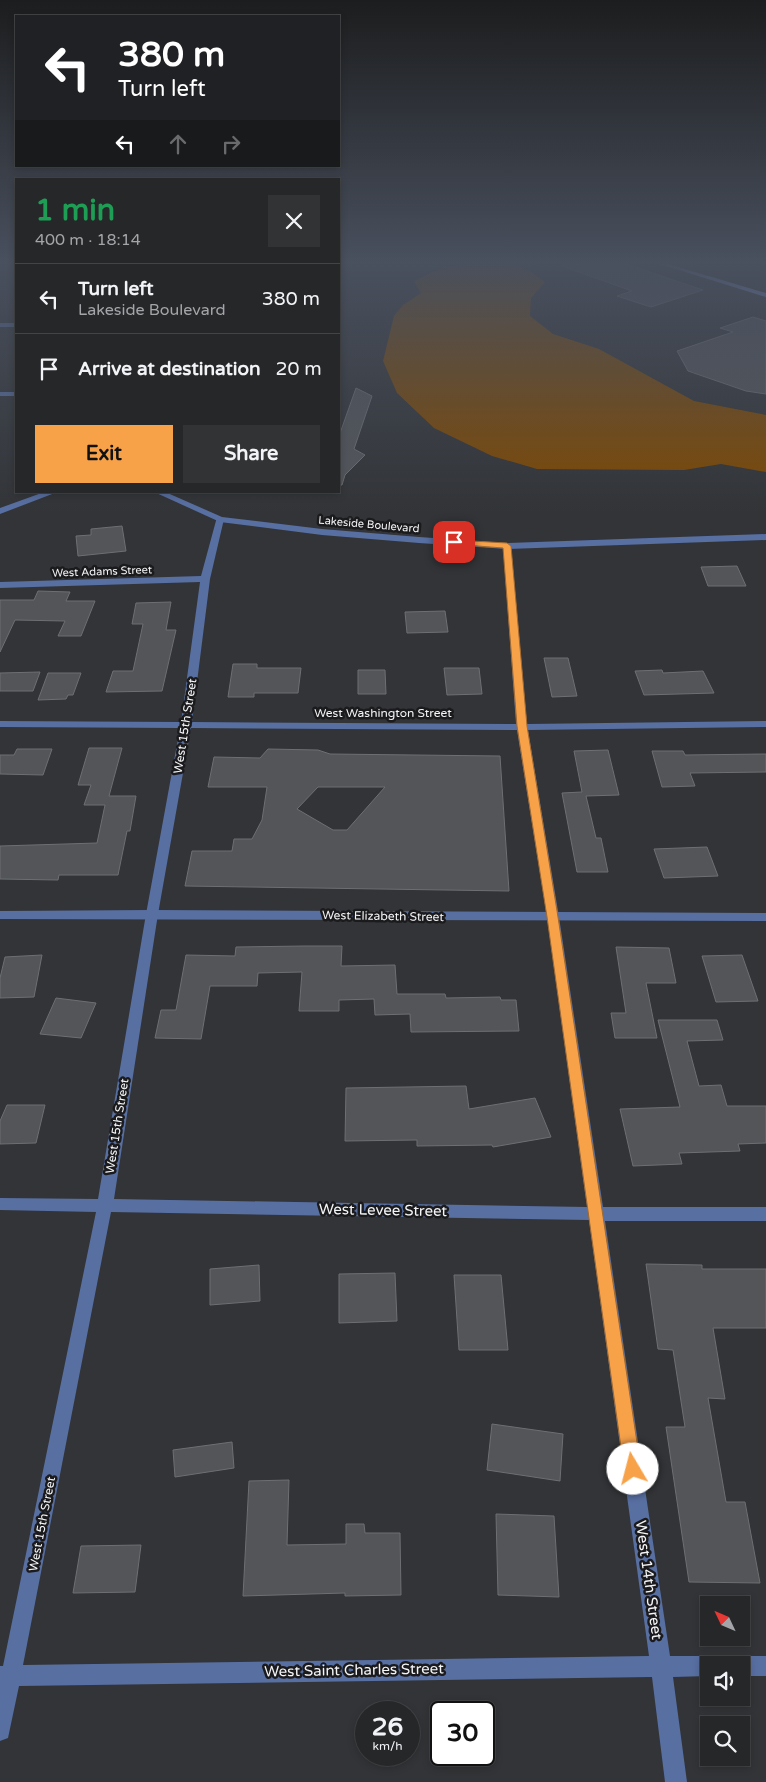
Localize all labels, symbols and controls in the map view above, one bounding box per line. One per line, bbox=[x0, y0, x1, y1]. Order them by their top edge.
text: 380 m bbox=[118, 34, 225, 76]
icon: left bbox=[35, 35, 100, 100]
text: Turn left bbox=[118, 76, 206, 102]
icon: left bbox=[111, 130, 139, 158]
icon: ahead bbox=[164, 130, 192, 158]
icon: right bbox=[217, 130, 245, 158]
text: 1 min bbox=[35, 192, 115, 229]
button: close bbox=[268, 195, 320, 247]
text: 400 m · 18:14 bbox=[35, 230, 141, 250]
text: Turn left bbox=[78, 278, 154, 300]
icon: left bbox=[35, 285, 63, 313]
text: 380 m bbox=[262, 288, 320, 310]
text: Lakeside Boulevard bbox=[78, 300, 226, 320]
icon: arrive bbox=[35, 355, 63, 383]
text: Arrive at destination bbox=[78, 358, 261, 380]
text: 20 m bbox=[276, 358, 322, 380]
button: Exit bbox=[35, 425, 173, 483]
button: Share bbox=[183, 425, 320, 483]
street label: Lakeside Boulevard bbox=[318, 514, 420, 535]
pin bbox=[433, 521, 475, 563]
icon: arrive bbox=[440, 528, 468, 556]
street label: West Adams Street bbox=[52, 563, 152, 580]
street label: West 15th Street bbox=[171, 677, 200, 775]
street label: West Washington Street bbox=[314, 706, 452, 720]
street label: West Elizabeth Street bbox=[322, 908, 444, 924]
street label: West 15th Street bbox=[103, 1077, 132, 1175]
street label: West Levee Street bbox=[319, 1200, 448, 1220]
position arrow bbox=[606, 1442, 658, 1494]
street label: West 15th Street bbox=[26, 1475, 58, 1573]
street label: West 14th Street bbox=[632, 1519, 666, 1641]
north arrow bbox=[700, 1596, 750, 1646]
map controls bbox=[700, 1596, 750, 1766]
button: sound bbox=[700, 1656, 750, 1706]
street label: West Saint Charles Street bbox=[264, 1659, 444, 1681]
speed limit sign: 30 bbox=[430, 1701, 495, 1766]
text: 26 bbox=[372, 1712, 403, 1742]
button: search bbox=[700, 1716, 750, 1766]
text: km/h bbox=[372, 1739, 403, 1753]

